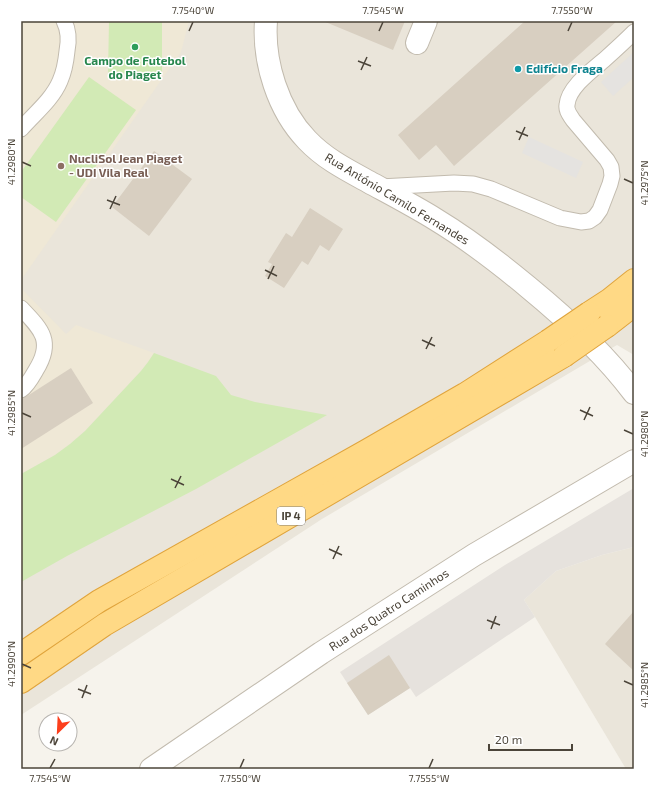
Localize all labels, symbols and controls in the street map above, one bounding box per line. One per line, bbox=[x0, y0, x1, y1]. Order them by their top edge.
text: 7.7540°W bbox=[172, 4, 215, 16]
text: 7.7545°W bbox=[362, 4, 404, 16]
text: 7.7550°W bbox=[551, 4, 593, 16]
marker: Campo de Futebol do Piaget bbox=[130, 42, 140, 52]
place label: Campo de Futebol do Piaget bbox=[84, 53, 186, 81]
place label: Edifício Fraga bbox=[526, 61, 603, 75]
marker: Edifício Fraga bbox=[513, 64, 523, 74]
text: 41.2980°N bbox=[5, 139, 17, 185]
street label: Rua António Camilo Fernandes bbox=[323, 149, 472, 247]
place label: NucliSol Jean Piaget - UDI Vila Real bbox=[69, 151, 182, 179]
marker: NucliSol Jean Piaget - UDI Vila Real bbox=[56, 161, 66, 171]
text: 41.2975°N bbox=[638, 161, 650, 205]
text: 41.2985°N bbox=[5, 390, 17, 436]
text: 41.2980°N bbox=[638, 411, 650, 457]
road number: IP 4 bbox=[277, 507, 305, 525]
street label: Rua dos Quatro Caminhos bbox=[326, 565, 451, 654]
text: 41.2990°N bbox=[5, 641, 17, 687]
text: 41.2985°N bbox=[638, 662, 650, 708]
north arrow bbox=[38, 712, 78, 752]
scale bar bbox=[489, 726, 572, 752]
text: 20 m bbox=[495, 732, 522, 746]
text: N bbox=[47, 734, 60, 749]
text: 7.7545°W bbox=[29, 772, 71, 784]
text: 7.7550°W bbox=[219, 772, 261, 784]
text: 7.7555°W bbox=[409, 772, 450, 784]

